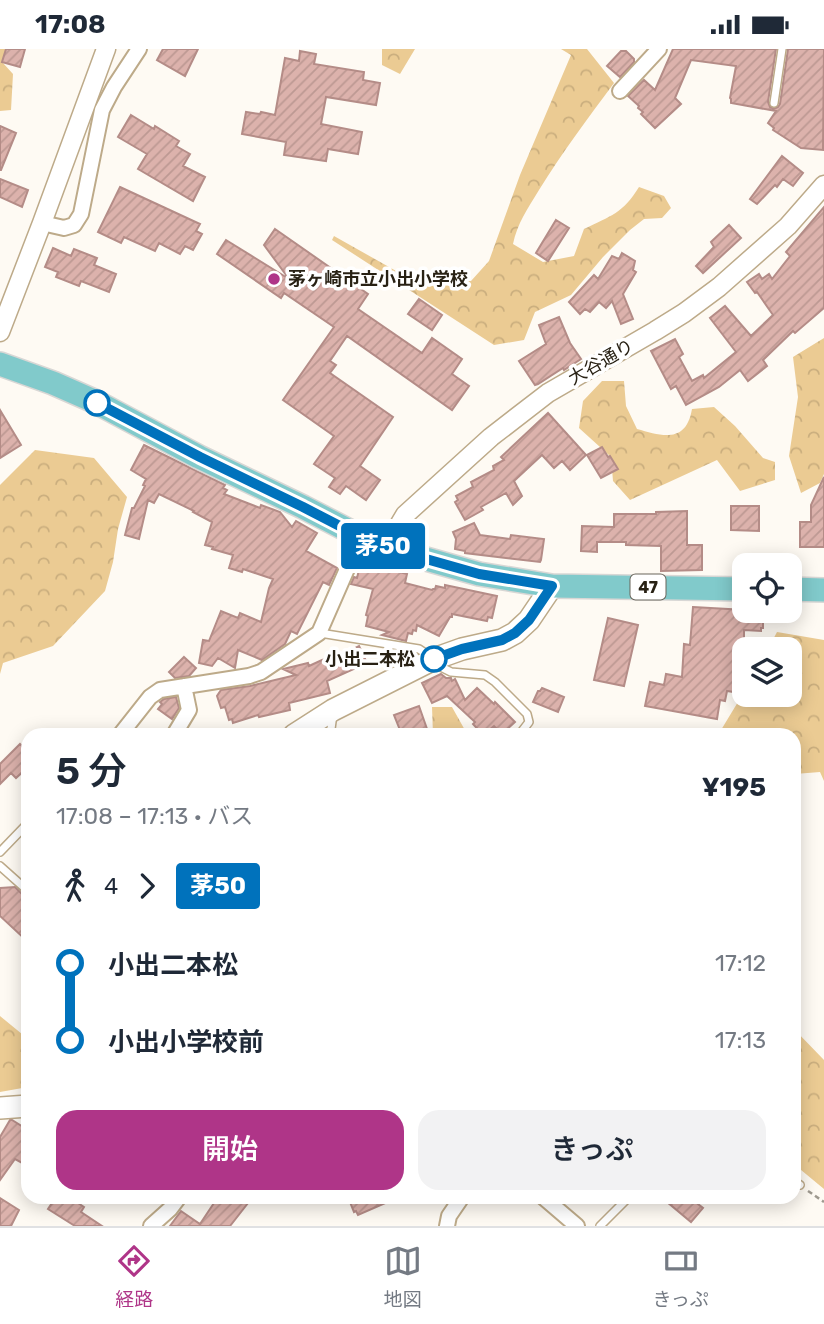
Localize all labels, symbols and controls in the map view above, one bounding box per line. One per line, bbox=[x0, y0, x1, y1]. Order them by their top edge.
text: 17:08 bbox=[35, 9, 106, 40]
place label: 茅ヶ崎市立小出小学校 bbox=[288, 268, 468, 290]
marker: 茅ヶ崎市立小出小学校 bbox=[266, 271, 282, 287]
street label: 大谷通り bbox=[564, 334, 638, 390]
unlabelled marker bbox=[84, 390, 110, 416]
line badge: 茅50 bbox=[343, 523, 423, 569]
text: 茅50 bbox=[355, 532, 411, 560]
map controls bbox=[732, 553, 802, 707]
button: locate bbox=[732, 553, 802, 623]
road number: 47 bbox=[630, 575, 666, 600]
button: layers bbox=[732, 637, 802, 707]
marker: 小出二本松 bbox=[421, 646, 447, 672]
place label: 小出二本松 bbox=[325, 648, 415, 670]
text: 5 分 bbox=[56, 748, 126, 794]
text: ¥195 bbox=[702, 772, 766, 803]
text: 17:08 – 17:13 · バス bbox=[56, 802, 253, 830]
icon: walk bbox=[56, 867, 94, 905]
icon: forward bbox=[128, 867, 166, 905]
text: 4 bbox=[104, 872, 118, 900]
text: 茅50 bbox=[190, 872, 246, 900]
text: 17:12 bbox=[715, 949, 766, 977]
text: 小出二本松 bbox=[108, 950, 238, 981]
text: 17:13 bbox=[715, 1026, 766, 1054]
text: 小出小学校前 bbox=[108, 1027, 264, 1058]
button: 開始 bbox=[56, 1110, 404, 1190]
button: きっぷ bbox=[418, 1110, 766, 1190]
tab: 経路 bbox=[115, 1242, 153, 1311]
tab: 地図 bbox=[384, 1242, 422, 1311]
tab: きっぷ bbox=[652, 1242, 709, 1311]

